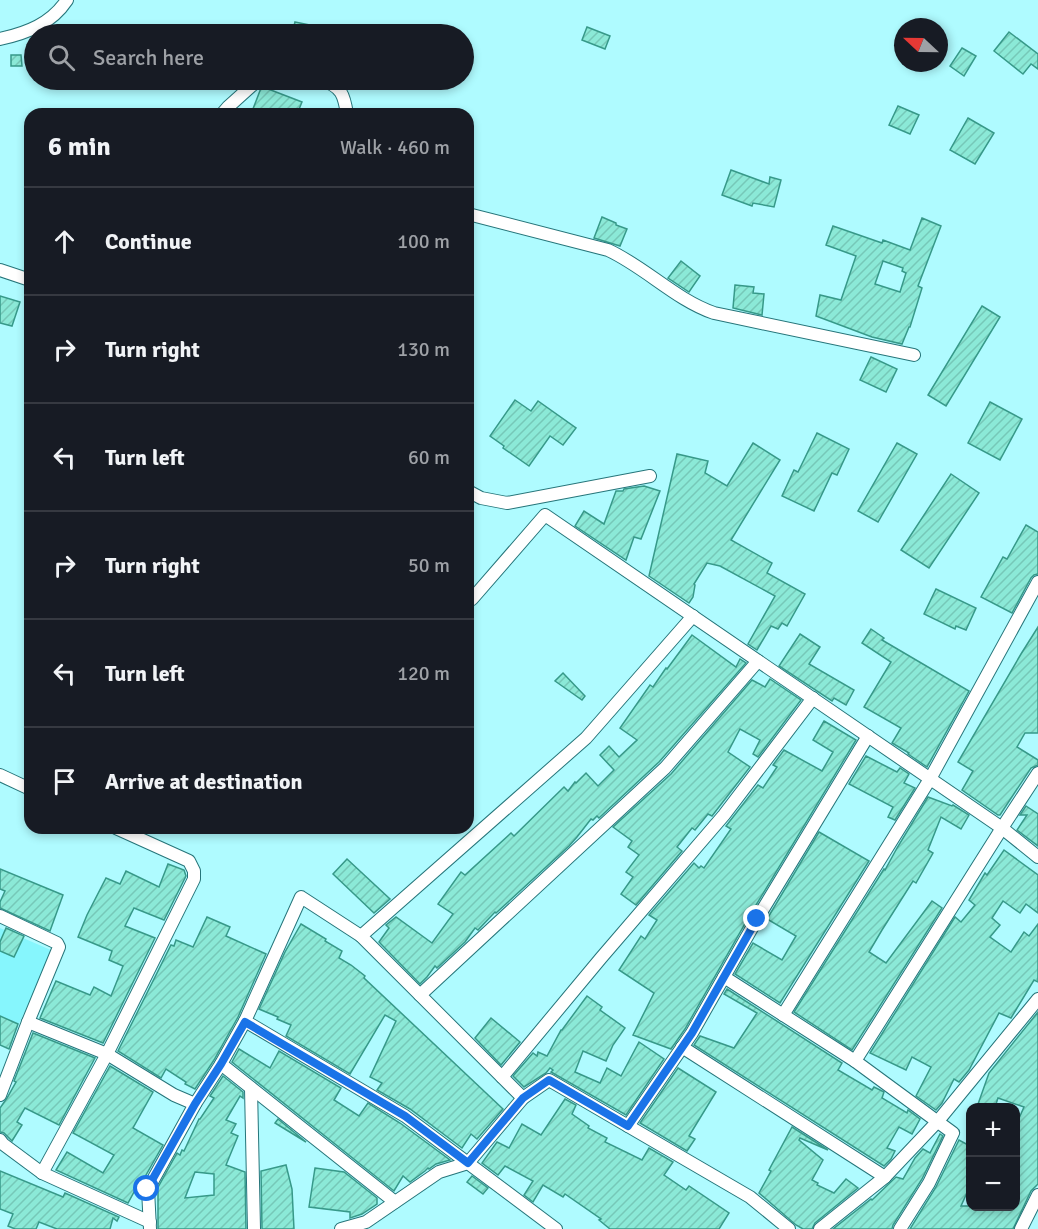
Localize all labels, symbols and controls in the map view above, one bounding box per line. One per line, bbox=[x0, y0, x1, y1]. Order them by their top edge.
north arrow bbox=[894, 18, 948, 72]
search box bbox=[24, 24, 474, 90]
icon: search bbox=[45, 41, 78, 74]
text: Search here bbox=[93, 44, 204, 71]
text: 6 min bbox=[48, 131, 111, 163]
text: Walk · 460 m bbox=[340, 135, 450, 160]
icon: ahead bbox=[48, 225, 81, 258]
text: Continue bbox=[105, 228, 192, 255]
text: 100 m bbox=[397, 229, 450, 254]
icon: right bbox=[48, 333, 81, 366]
text: Turn right bbox=[105, 336, 200, 363]
text: 130 m bbox=[397, 337, 450, 362]
icon: left bbox=[48, 441, 81, 474]
text: Turn left bbox=[105, 444, 185, 471]
text: 60 m bbox=[408, 445, 450, 470]
icon: right bbox=[48, 549, 81, 582]
text: Turn right bbox=[105, 552, 200, 579]
text: 50 m bbox=[408, 553, 450, 578]
icon: left bbox=[48, 657, 81, 690]
text: Turn left bbox=[105, 660, 185, 687]
text: 120 m bbox=[397, 661, 450, 686]
icon: arrive bbox=[48, 765, 81, 798]
text: Arrive at destination bbox=[105, 768, 302, 795]
route end bbox=[743, 905, 769, 931]
map controls bbox=[966, 1103, 1020, 1211]
button: + bbox=[966, 1103, 1020, 1157]
button: − bbox=[966, 1157, 1020, 1211]
route start bbox=[133, 1175, 159, 1201]

